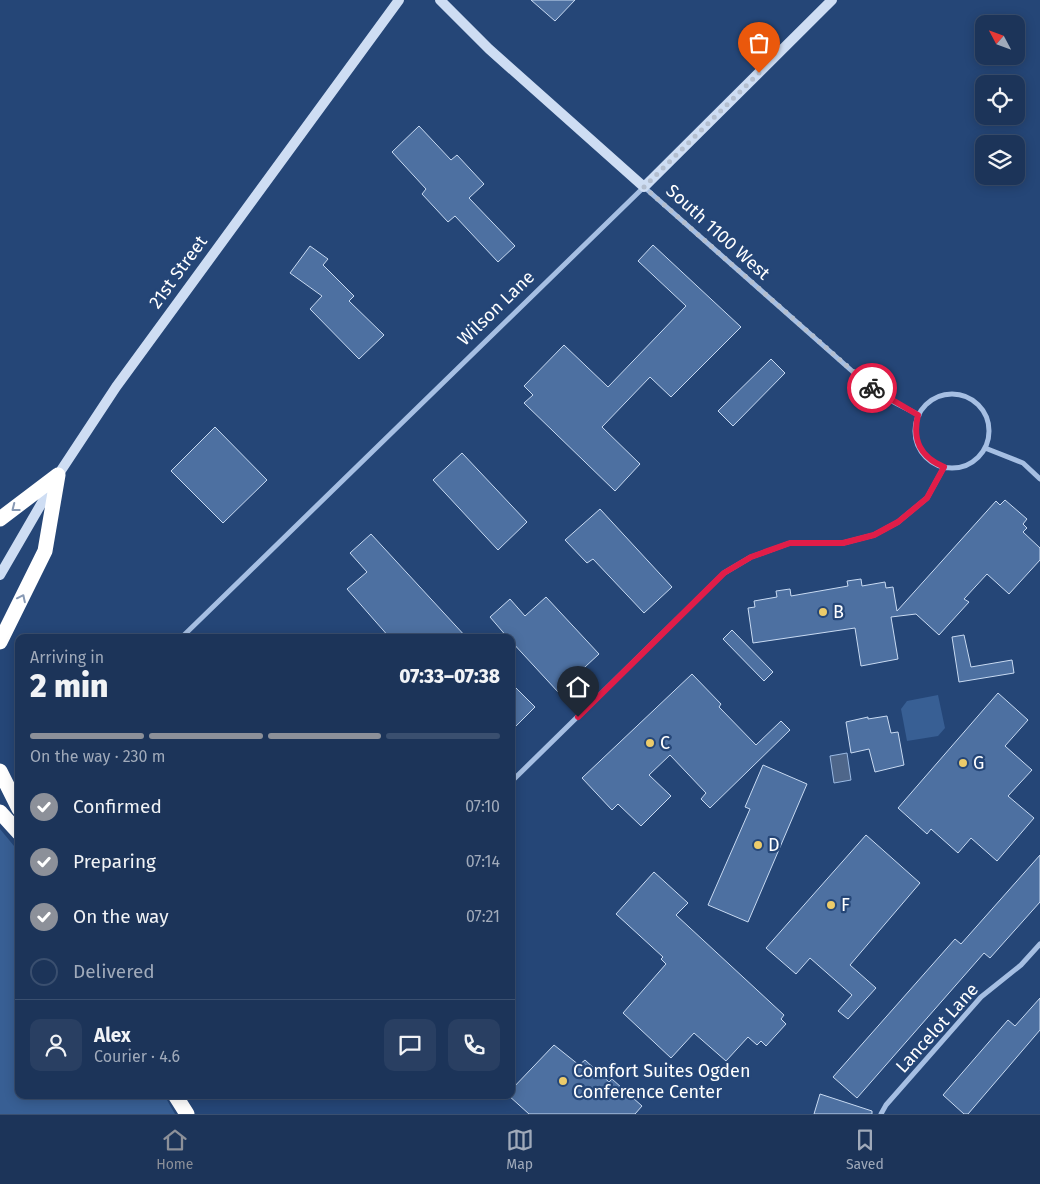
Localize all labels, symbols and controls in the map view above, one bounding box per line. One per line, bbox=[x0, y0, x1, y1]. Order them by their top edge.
north arrow bbox=[975, 15, 1025, 65]
map controls bbox=[975, 15, 1025, 185]
pin bbox=[738, 22, 780, 73]
icon: bag bbox=[745, 29, 773, 57]
button: locate bbox=[975, 75, 1025, 125]
button: layers bbox=[975, 135, 1025, 185]
street label: South 1100 West bbox=[662, 180, 775, 285]
street label: 21st Street bbox=[144, 231, 212, 313]
street label: Wilson Lane bbox=[453, 266, 539, 350]
courier bbox=[847, 363, 897, 413]
icon: bike bbox=[858, 374, 886, 402]
one-way arrow bbox=[12, 502, 21, 510]
one-way arrow bbox=[15, 594, 26, 603]
place label: B bbox=[833, 601, 844, 623]
marker: B bbox=[817, 606, 829, 618]
text: Arriving in bbox=[30, 648, 104, 667]
text: 07:33–07:38 bbox=[399, 665, 500, 688]
pin bbox=[557, 666, 599, 717]
text: 2 min bbox=[30, 667, 108, 705]
icon: home bbox=[564, 673, 592, 701]
place label: C bbox=[660, 732, 670, 754]
marker: C bbox=[644, 737, 656, 749]
text: On the way · 230 m bbox=[30, 747, 165, 766]
place label: G bbox=[973, 752, 984, 774]
marker: G bbox=[957, 757, 969, 769]
icon: check bbox=[30, 793, 58, 821]
text: Confirmed bbox=[73, 795, 162, 818]
text: 07:10 bbox=[465, 797, 500, 816]
place label: D bbox=[768, 834, 780, 856]
marker: D bbox=[752, 839, 764, 851]
icon: check bbox=[30, 848, 58, 876]
text: Preparing bbox=[73, 850, 156, 873]
text: 07:14 bbox=[466, 852, 500, 871]
place label: F bbox=[841, 894, 850, 916]
marker: F bbox=[825, 899, 837, 911]
icon: check bbox=[30, 903, 58, 931]
text: On the way bbox=[73, 905, 169, 928]
text: 07:21 bbox=[466, 907, 500, 926]
text: Delivered bbox=[73, 960, 155, 983]
street label: Lancelot Lane bbox=[891, 979, 983, 1077]
button: person bbox=[30, 1019, 82, 1071]
button: chat bbox=[384, 1019, 436, 1071]
button: phone bbox=[448, 1019, 500, 1071]
text: Alex bbox=[94, 1024, 131, 1047]
text: Courier · 4.6 bbox=[94, 1047, 180, 1066]
place label: Comfort Suites Ogden Conference Center bbox=[573, 1060, 750, 1103]
marker: Comfort Suites Ogden Conference Center bbox=[557, 1075, 569, 1087]
tab: Home bbox=[156, 1126, 193, 1173]
tab: Map bbox=[506, 1126, 534, 1173]
tab: Saved bbox=[846, 1126, 884, 1173]

